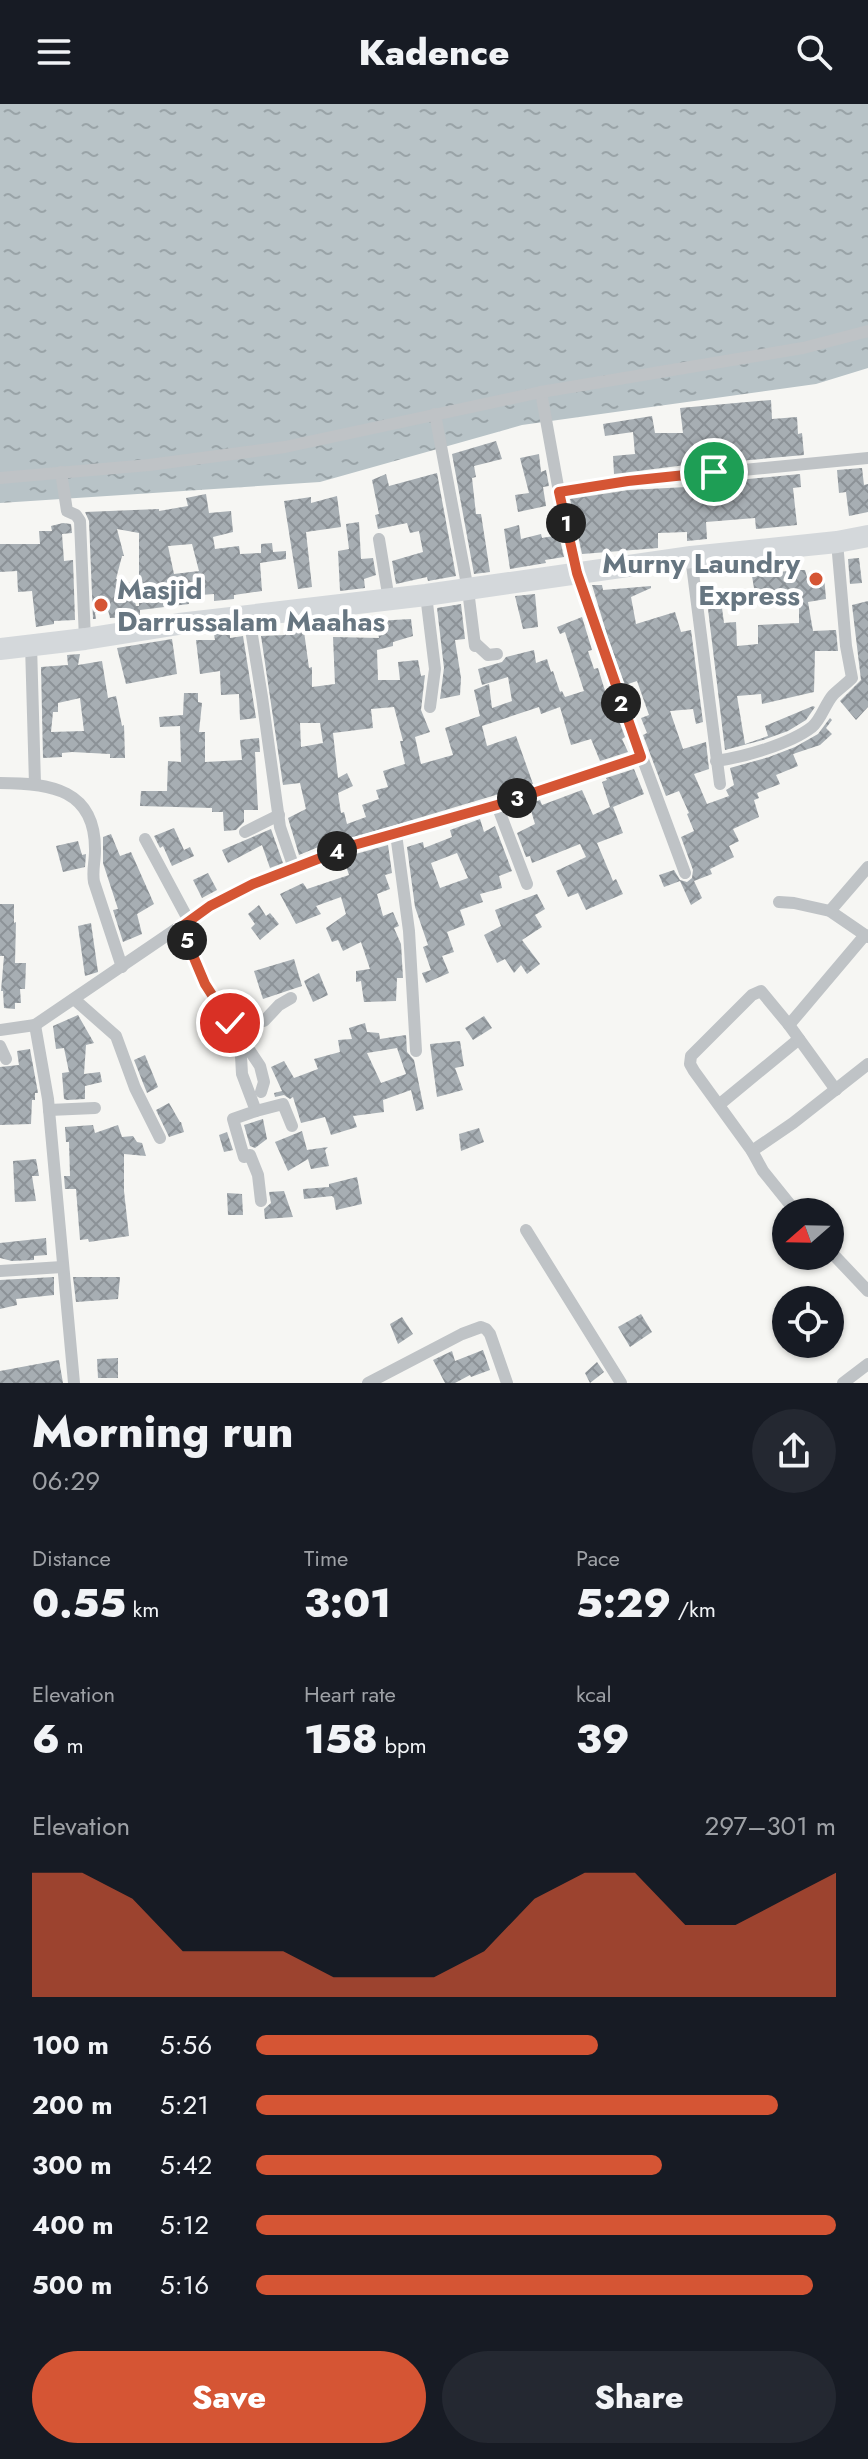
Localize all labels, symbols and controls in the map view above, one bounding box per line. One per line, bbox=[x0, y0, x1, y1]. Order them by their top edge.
text: Kadence bbox=[358, 26, 510, 78]
icon: menu bbox=[32, 30, 76, 74]
icon: search bbox=[792, 30, 836, 74]
pin bbox=[680, 438, 748, 506]
icon: arrive bbox=[692, 450, 736, 494]
pin: 1 bbox=[546, 503, 586, 543]
text: 1 bbox=[560, 507, 572, 539]
place label: Murny Laundry Express bbox=[602, 543, 800, 616]
place label: Masjid Darrussalam Maahas bbox=[117, 569, 386, 642]
marker: Murny Laundry Express bbox=[807, 570, 825, 588]
marker: Masjid Darrussalam Maahas bbox=[92, 596, 110, 614]
pin: 2 bbox=[601, 683, 641, 723]
text: 2 bbox=[614, 687, 628, 719]
pin: 3 bbox=[497, 778, 537, 818]
text: 3 bbox=[510, 782, 524, 814]
pin: 4 bbox=[317, 831, 357, 871]
text: 4 bbox=[329, 835, 345, 867]
pin: 5 bbox=[167, 920, 207, 960]
text: 5 bbox=[180, 924, 194, 956]
pin bbox=[196, 989, 264, 1057]
icon: check bbox=[208, 1001, 252, 1045]
north arrow bbox=[772, 1198, 844, 1270]
map controls bbox=[772, 1198, 844, 1358]
button: locate bbox=[772, 1286, 844, 1358]
text: Morning run bbox=[32, 1400, 294, 1464]
button: share bbox=[752, 1409, 836, 1493]
text: 06:29 bbox=[32, 1462, 100, 1500]
text: Distance bbox=[32, 1542, 111, 1574]
text: Time bbox=[304, 1542, 348, 1574]
text: Pace bbox=[576, 1542, 620, 1574]
text: 0.55 bbox=[32, 1574, 126, 1632]
text: 3:01 bbox=[304, 1574, 391, 1632]
text: 5:29 bbox=[576, 1574, 671, 1632]
text: km bbox=[126, 1593, 159, 1625]
text: /km bbox=[671, 1593, 716, 1625]
text: Elevation bbox=[32, 1678, 115, 1710]
text: Heart rate bbox=[304, 1678, 396, 1710]
text: kcal bbox=[576, 1678, 612, 1710]
text: 6 bbox=[32, 1710, 60, 1768]
text: 158 bbox=[304, 1710, 378, 1768]
text: 39 bbox=[576, 1710, 630, 1768]
text: m bbox=[60, 1729, 84, 1761]
text: bpm bbox=[378, 1729, 427, 1761]
text: Elevation bbox=[32, 1807, 130, 1845]
text: 297–301 m bbox=[705, 1807, 836, 1845]
text: 100 m bbox=[32, 2026, 109, 2064]
text: 5:56 bbox=[160, 2026, 212, 2064]
text: 200 m bbox=[32, 2086, 113, 2124]
text: 5:21 bbox=[160, 2086, 209, 2124]
text: 300 m bbox=[32, 2146, 112, 2184]
text: 5:42 bbox=[160, 2146, 212, 2184]
text: 400 m bbox=[32, 2206, 114, 2244]
text: 5:12 bbox=[160, 2206, 209, 2244]
text: 500 m bbox=[32, 2266, 112, 2304]
text: 5:16 bbox=[160, 2266, 209, 2304]
button: Save bbox=[32, 2351, 426, 2443]
button: Share bbox=[442, 2351, 836, 2443]

